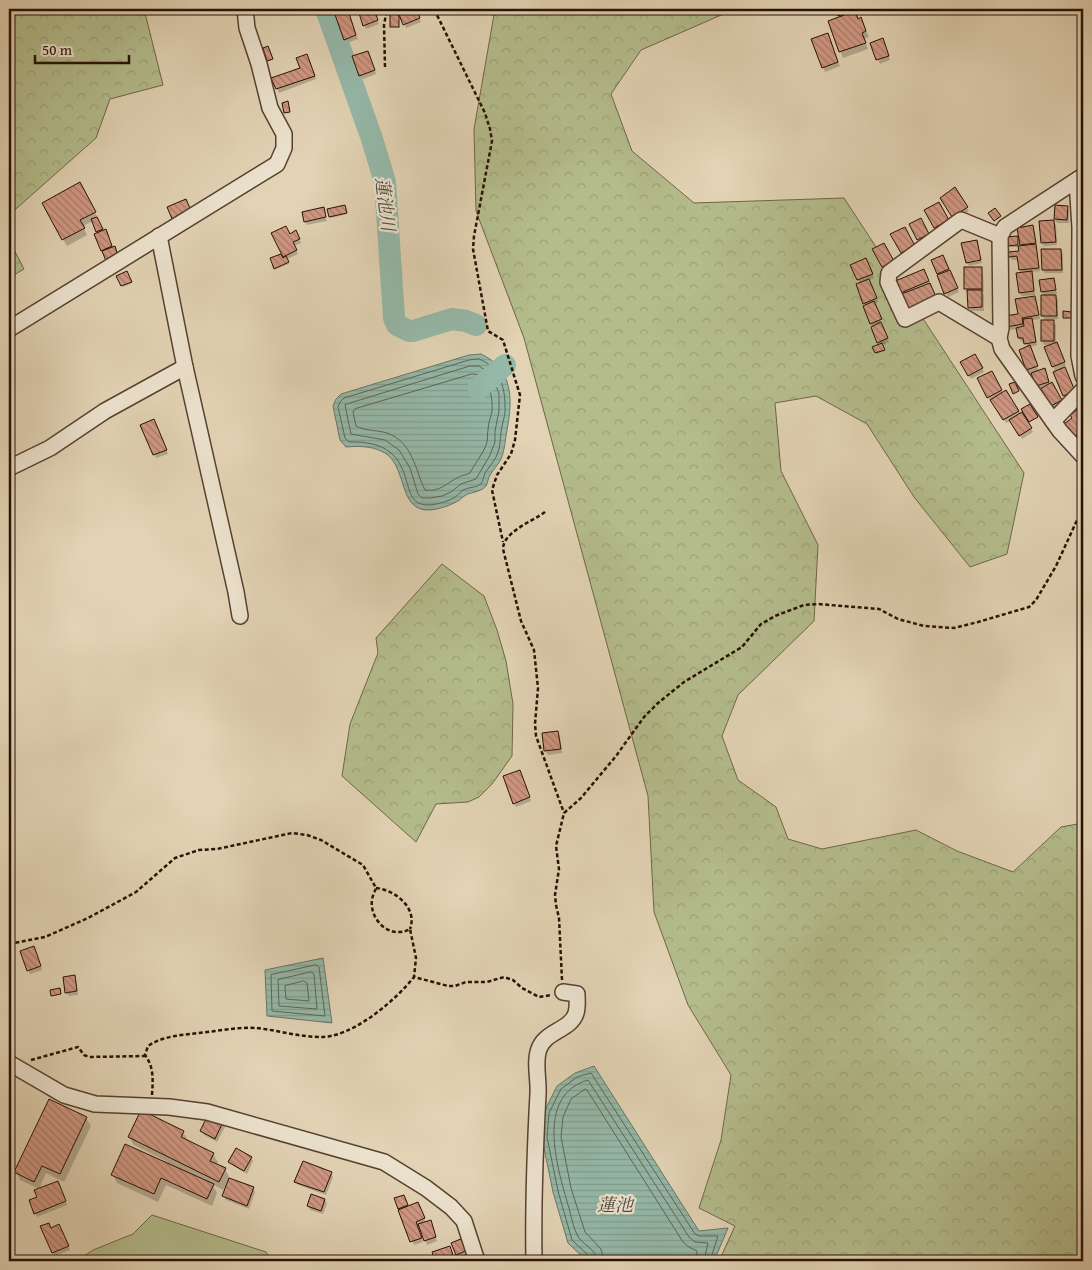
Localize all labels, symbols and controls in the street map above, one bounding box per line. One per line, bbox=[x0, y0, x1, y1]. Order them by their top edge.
scale bar bbox=[35, 32, 129, 64]
text: 50 m bbox=[42, 39, 73, 60]
water label: 蓮池川 bbox=[369, 175, 402, 234]
water label: 蓮池 bbox=[597, 1191, 635, 1218]

